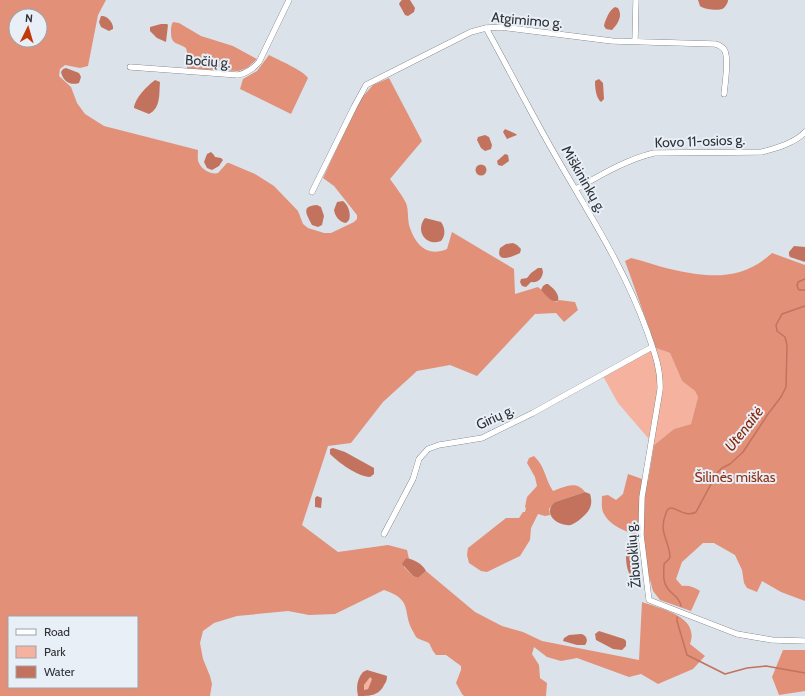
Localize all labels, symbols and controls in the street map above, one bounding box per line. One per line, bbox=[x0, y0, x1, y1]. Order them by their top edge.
north arrow bbox=[8, 8, 48, 48]
street label: Atgimimo g. bbox=[491, 8, 563, 32]
text: N bbox=[24, 11, 33, 25]
street label: Bočių g. bbox=[185, 50, 232, 72]
street label: Kovo 11-osios g. bbox=[654, 130, 746, 152]
street label: Miškininkų g. bbox=[558, 142, 610, 216]
street label: Girių g. bbox=[473, 400, 517, 434]
water label: Utenaitė bbox=[721, 403, 767, 455]
park label: Šilinės miškas bbox=[694, 468, 776, 486]
street label: Žibuoklių g. bbox=[621, 521, 645, 589]
legend bbox=[8, 616, 138, 688]
text: Road bbox=[44, 624, 70, 639]
text: Park bbox=[44, 644, 66, 659]
text: Water bbox=[44, 664, 75, 679]

